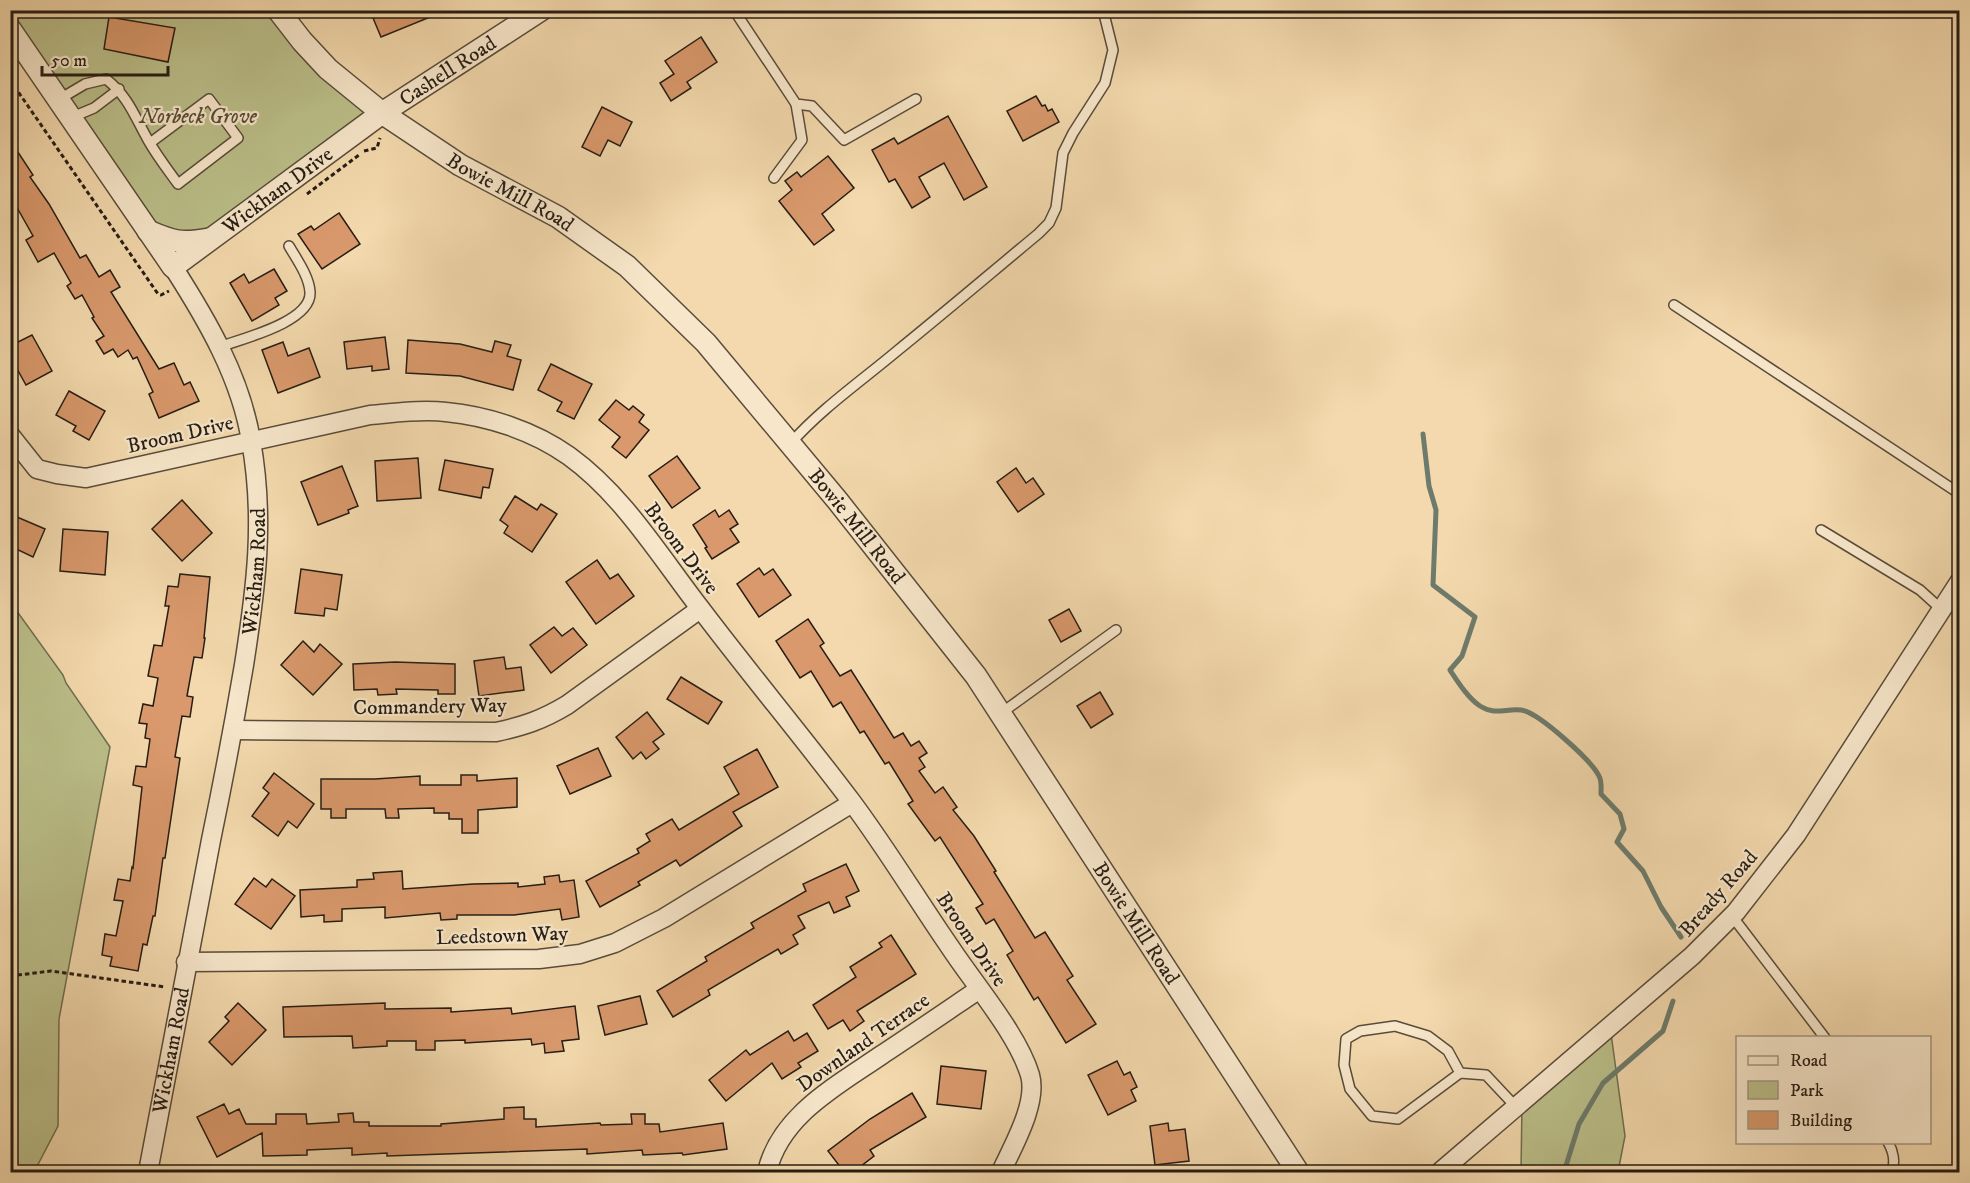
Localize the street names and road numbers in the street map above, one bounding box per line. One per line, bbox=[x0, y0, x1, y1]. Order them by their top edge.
street label: Cashell Road bbox=[395, 30, 502, 112]
street label: Wickham Drive bbox=[217, 141, 339, 241]
street label: Bowie Mill Road bbox=[441, 148, 579, 238]
street label: Broom Drive bbox=[124, 410, 236, 460]
street label: Bowie Mill Road bbox=[802, 463, 911, 590]
street label: Broom Drive bbox=[638, 497, 724, 600]
street label: Wickham Road bbox=[237, 507, 272, 638]
street label: Commandery Way bbox=[353, 693, 508, 721]
street label: Bready Road bbox=[1674, 844, 1764, 943]
street label: Bowie Mill Road bbox=[1086, 857, 1185, 990]
street label: Broom Drive bbox=[930, 887, 1012, 992]
street label: Leedstown Way bbox=[435, 921, 570, 951]
street label: Wickham Road bbox=[147, 985, 196, 1117]
street label: Downland Terrace bbox=[792, 987, 935, 1098]

